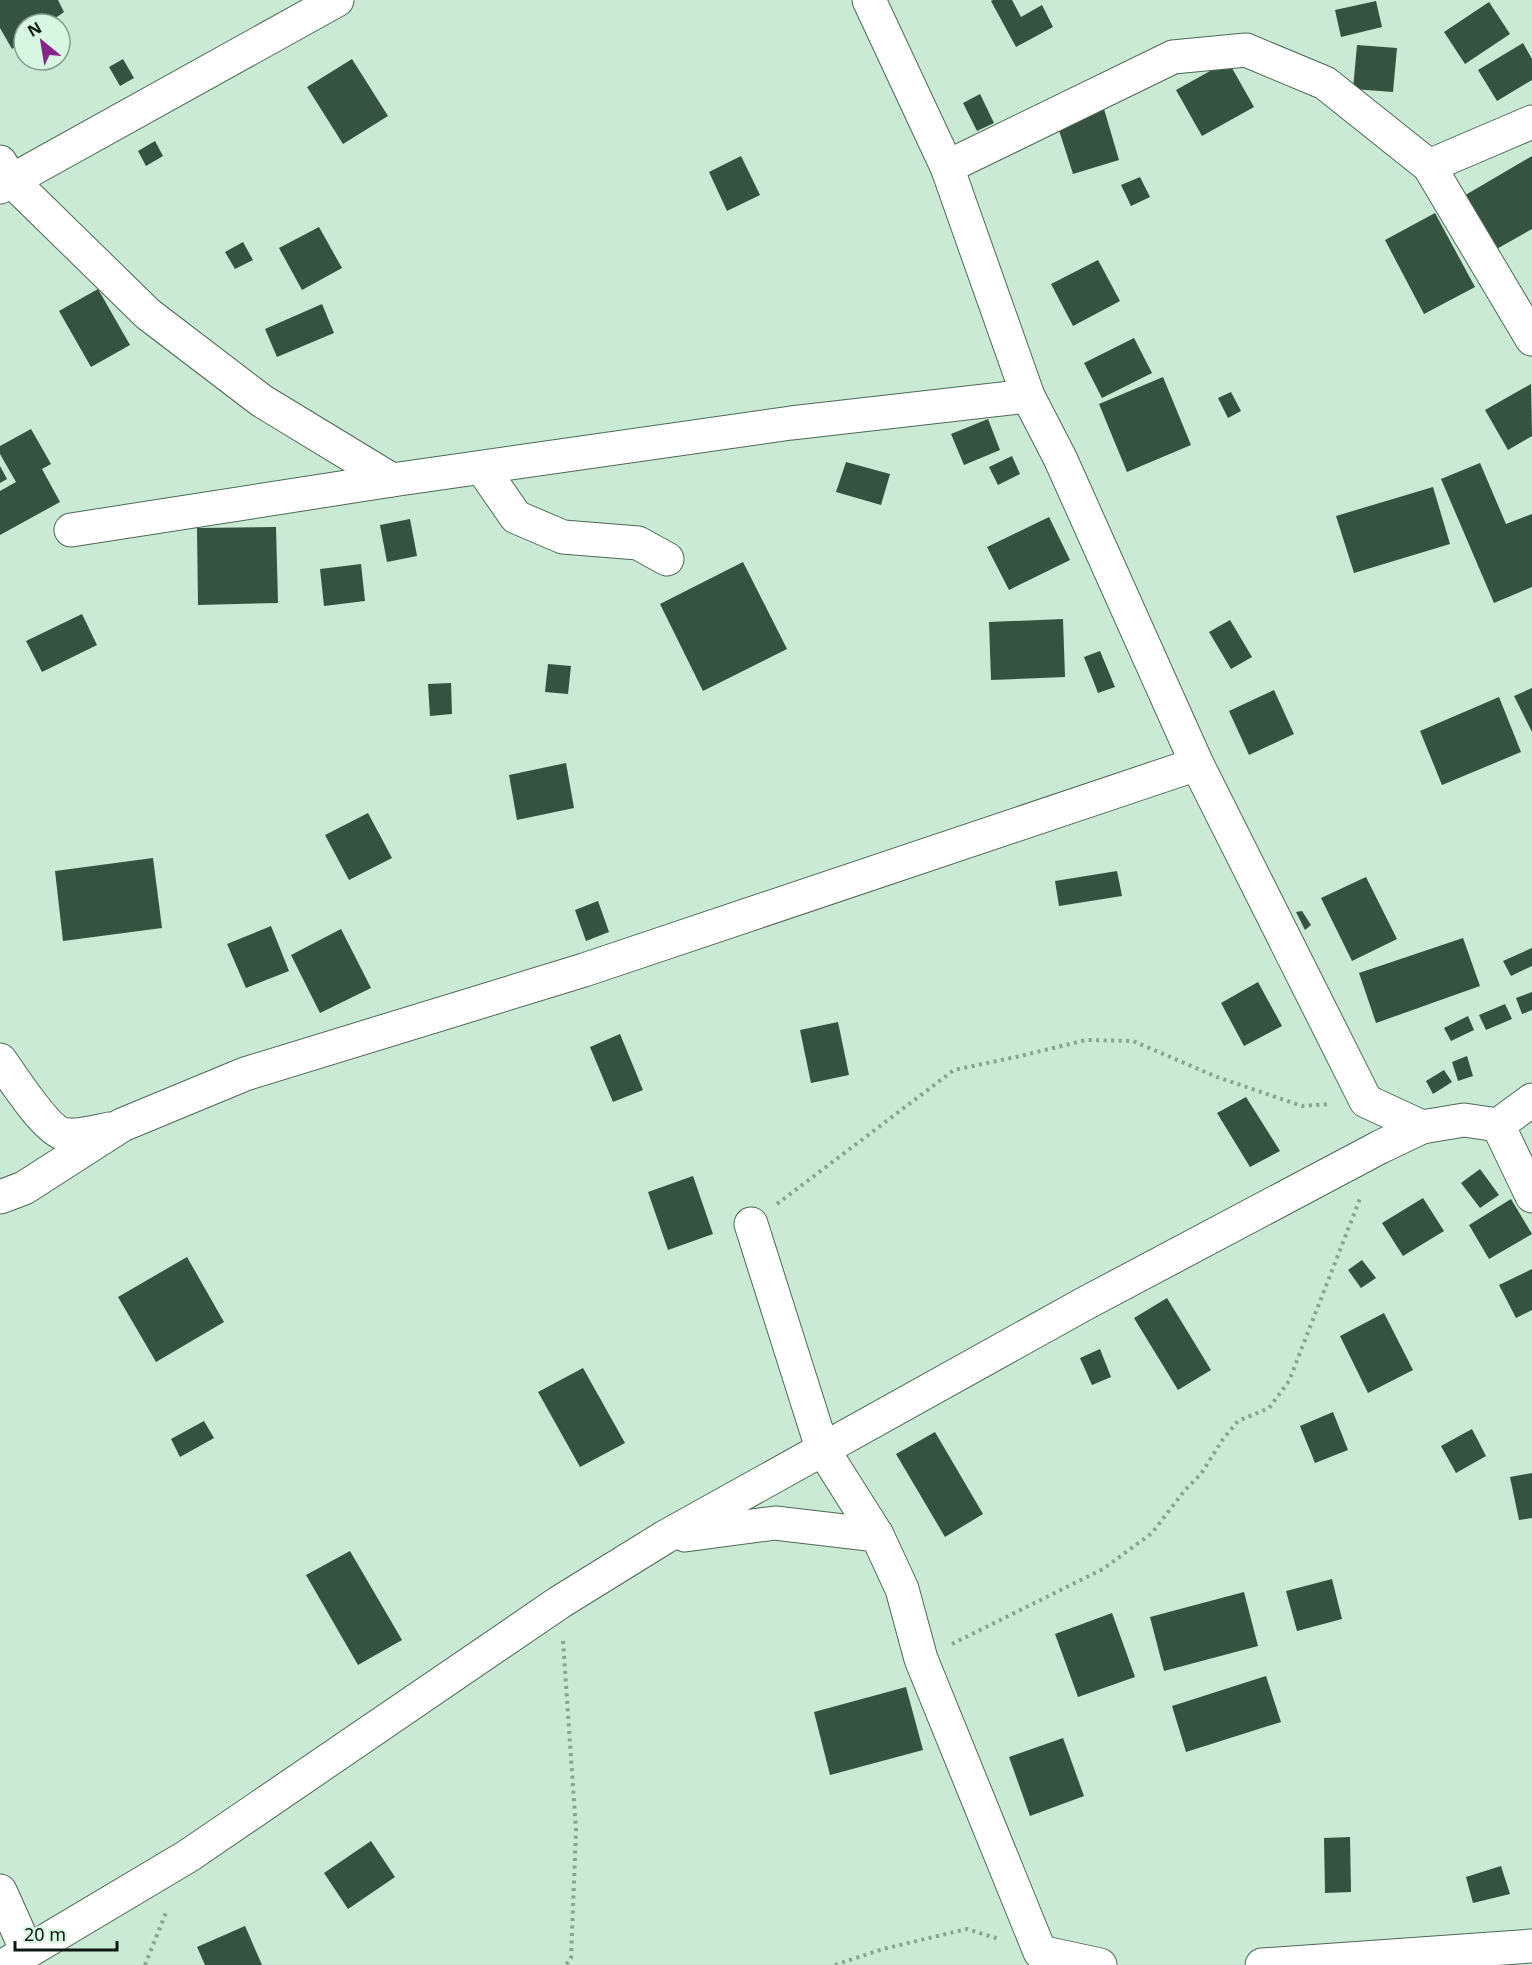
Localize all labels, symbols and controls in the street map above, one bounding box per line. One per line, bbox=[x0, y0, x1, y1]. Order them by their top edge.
north arrow bbox=[12, 12, 72, 72]
text: N bbox=[23, 16, 46, 42]
scale bar bbox=[15, 1914, 117, 1952]
text: 20 m bbox=[24, 1922, 66, 1946]

